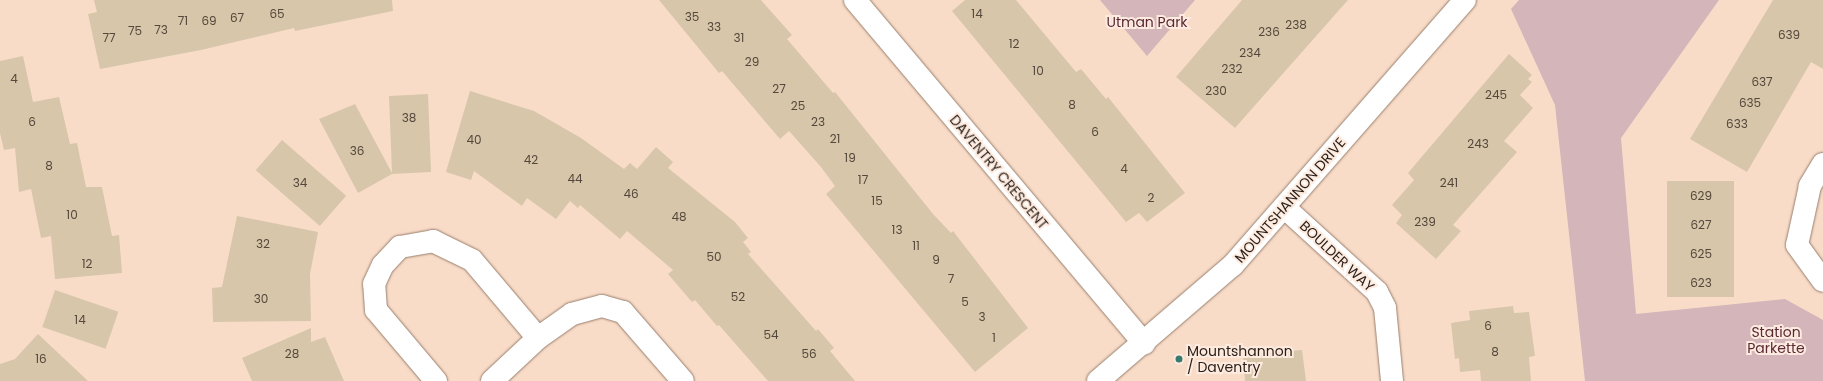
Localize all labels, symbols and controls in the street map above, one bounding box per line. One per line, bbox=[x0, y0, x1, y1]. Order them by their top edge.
house number: 65 bbox=[269, 7, 285, 21]
house number: 14 bbox=[971, 7, 983, 21]
house number: 35 bbox=[685, 10, 699, 24]
house number: 67 bbox=[230, 11, 244, 25]
house number: 71 bbox=[178, 14, 188, 28]
house number: 69 bbox=[201, 14, 217, 28]
park label: Utman Park bbox=[1106, 14, 1188, 30]
house number: 238 bbox=[1285, 18, 1307, 32]
house number: 33 bbox=[707, 20, 721, 34]
house number: 73 bbox=[154, 23, 168, 37]
house number: 75 bbox=[128, 24, 142, 38]
house number: 236 bbox=[1258, 25, 1280, 39]
house number: 639 bbox=[1778, 28, 1800, 42]
house number: 77 bbox=[102, 31, 116, 45]
house number: 31 bbox=[734, 31, 744, 45]
house number: 12 bbox=[1009, 37, 1019, 51]
house number: 234 bbox=[1239, 46, 1261, 60]
house number: 29 bbox=[745, 55, 759, 69]
house number: 232 bbox=[1222, 62, 1242, 76]
house number: 10 bbox=[1032, 64, 1044, 78]
house number: 4 bbox=[10, 72, 18, 86]
house number: 637 bbox=[1751, 75, 1773, 89]
house number: 27 bbox=[772, 82, 786, 96]
house number: 230 bbox=[1205, 84, 1227, 98]
house number: 245 bbox=[1485, 88, 1507, 102]
house number: 635 bbox=[1739, 96, 1761, 110]
house number: 8 bbox=[1068, 98, 1076, 112]
house number: 25 bbox=[791, 99, 805, 113]
house number: 38 bbox=[402, 111, 416, 125]
street label: DAVENTRY CRESCENT bbox=[946, 111, 1052, 233]
house number: 6 bbox=[28, 115, 36, 129]
house number: 23 bbox=[811, 115, 825, 129]
house number: 633 bbox=[1726, 117, 1748, 131]
house number: 6 bbox=[1091, 125, 1099, 139]
house number: 21 bbox=[830, 132, 840, 146]
house number: 40 bbox=[466, 133, 482, 147]
street label: MOUNTSHANNON DRIVE bbox=[1231, 134, 1349, 266]
house number: 243 bbox=[1467, 137, 1489, 151]
house number: 36 bbox=[350, 144, 364, 158]
house number: 19 bbox=[844, 151, 856, 165]
house number: 42 bbox=[524, 153, 538, 167]
house number: 8 bbox=[45, 159, 53, 173]
house number: 4 bbox=[1120, 162, 1128, 176]
house number: 44 bbox=[567, 172, 583, 186]
house number: 17 bbox=[858, 173, 868, 187]
house number: 34 bbox=[293, 176, 307, 190]
house number: 241 bbox=[1440, 176, 1458, 190]
house number: 46 bbox=[623, 187, 639, 201]
house number: 629 bbox=[1690, 189, 1712, 203]
house number: 2 bbox=[1148, 191, 1154, 205]
house number: 15 bbox=[871, 194, 883, 208]
house number: 10 bbox=[66, 208, 78, 222]
house number: 48 bbox=[671, 210, 687, 224]
house number: 239 bbox=[1414, 215, 1436, 229]
street label: BOULDER WAY bbox=[1296, 217, 1378, 295]
house number: 627 bbox=[1690, 218, 1712, 232]
house number: 13 bbox=[892, 223, 902, 237]
house number: 32 bbox=[256, 237, 270, 251]
house number: 11 bbox=[912, 239, 920, 253]
house number: 625 bbox=[1690, 247, 1712, 261]
house number: 50 bbox=[706, 250, 722, 264]
house number: 9 bbox=[932, 253, 940, 267]
house number: 12 bbox=[82, 257, 92, 271]
house number: 7 bbox=[948, 272, 954, 286]
house number: 623 bbox=[1690, 276, 1712, 290]
house number: 52 bbox=[731, 290, 745, 304]
house number: 30 bbox=[254, 292, 268, 306]
house number: 5 bbox=[961, 295, 969, 309]
house number: 3 bbox=[978, 310, 986, 324]
house number: 14 bbox=[74, 313, 86, 327]
house number: 6 bbox=[1484, 319, 1492, 333]
park label: Station Parkette bbox=[1747, 324, 1805, 356]
house number: 54 bbox=[763, 328, 779, 342]
house number: 1 bbox=[992, 331, 996, 345]
place label: Mountshannon / Daventry bbox=[1187, 343, 1293, 376]
house number: 8 bbox=[1491, 345, 1499, 359]
house number: 28 bbox=[285, 347, 299, 361]
house number: 56 bbox=[801, 347, 817, 361]
house number: 16 bbox=[35, 352, 47, 366]
marker: Mountshannon / Daventry bbox=[1174, 354, 1184, 364]

